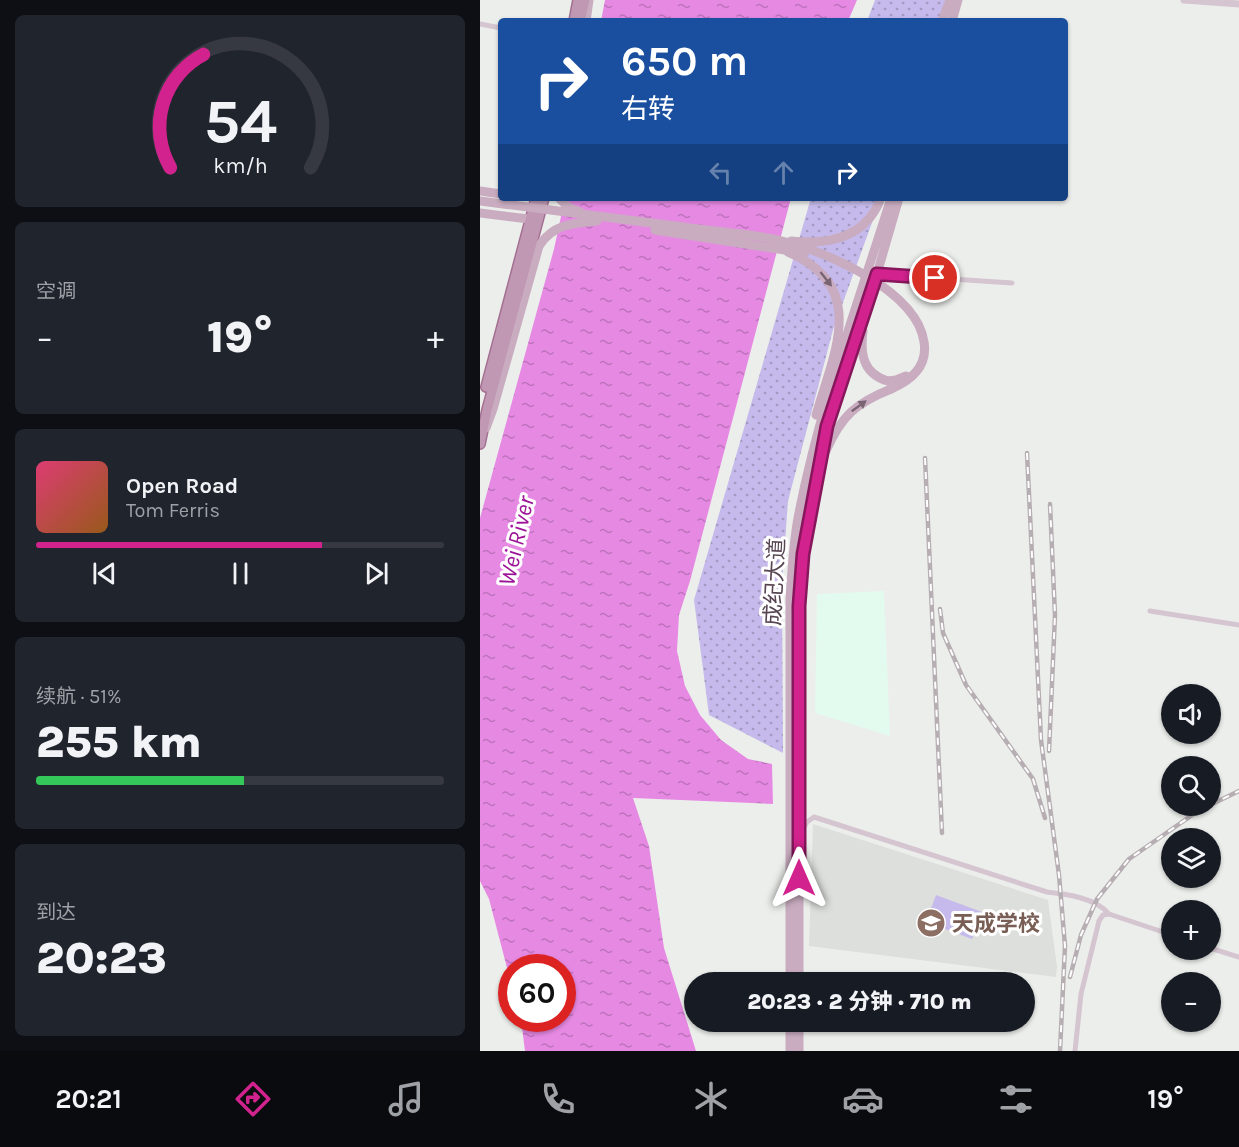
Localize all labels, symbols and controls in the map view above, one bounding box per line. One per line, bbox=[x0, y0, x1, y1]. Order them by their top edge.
text: 650 m bbox=[621, 36, 748, 86]
icon: right bbox=[522, 42, 600, 120]
text: 54 bbox=[203, 85, 277, 158]
text: 右转 bbox=[621, 93, 675, 125]
text: km/h bbox=[213, 153, 267, 178]
icon: left bbox=[704, 156, 737, 189]
icon: ahead bbox=[767, 156, 800, 189]
icon: right bbox=[830, 156, 863, 189]
pin bbox=[909, 252, 960, 303]
icon: arrive bbox=[918, 261, 951, 294]
one-way arrow bbox=[820, 271, 832, 287]
text: 空调 bbox=[36, 280, 76, 303]
text: 19° bbox=[207, 311, 273, 363]
text: − bbox=[36, 318, 53, 356]
text: + bbox=[427, 318, 444, 356]
one-way arrow bbox=[851, 399, 867, 412]
text: Open Road bbox=[126, 473, 238, 499]
water label: Wei River bbox=[492, 493, 540, 589]
text: Tom Ferris bbox=[126, 499, 220, 522]
street label: 成纪大道 bbox=[760, 537, 790, 627]
icon: previous bbox=[88, 557, 121, 590]
icon: pause bbox=[224, 557, 257, 590]
icon: next bbox=[360, 557, 393, 590]
map controls bbox=[1161, 684, 1221, 1032]
button: sound bbox=[1161, 684, 1221, 744]
text: 续航 · 51% bbox=[36, 685, 121, 708]
text: 255 km bbox=[36, 716, 202, 768]
button: search bbox=[1161, 756, 1221, 816]
button: layers bbox=[1161, 828, 1221, 888]
position arrow bbox=[767, 846, 831, 910]
button: + bbox=[1161, 900, 1221, 960]
text: 到达 bbox=[36, 901, 76, 924]
school or university icon: 天成学校 bbox=[915, 907, 947, 939]
place label: 天成学校 bbox=[952, 911, 1040, 937]
text: 20:23 bbox=[36, 932, 167, 984]
speed limit sign: 60 bbox=[498, 954, 576, 1032]
button: − bbox=[1161, 972, 1221, 1032]
text: 20:23 · 2 分钟 · 710 m bbox=[747, 989, 972, 1015]
icon: directions bbox=[232, 1078, 274, 1120]
icon: music bbox=[385, 1078, 427, 1120]
icon: phone bbox=[537, 1078, 579, 1120]
icon: climate bbox=[690, 1078, 732, 1120]
icon: car bbox=[842, 1078, 884, 1120]
icon: filters bbox=[995, 1078, 1037, 1120]
text: 20:21 bbox=[55, 1083, 122, 1115]
text: 19° bbox=[1147, 1083, 1184, 1115]

